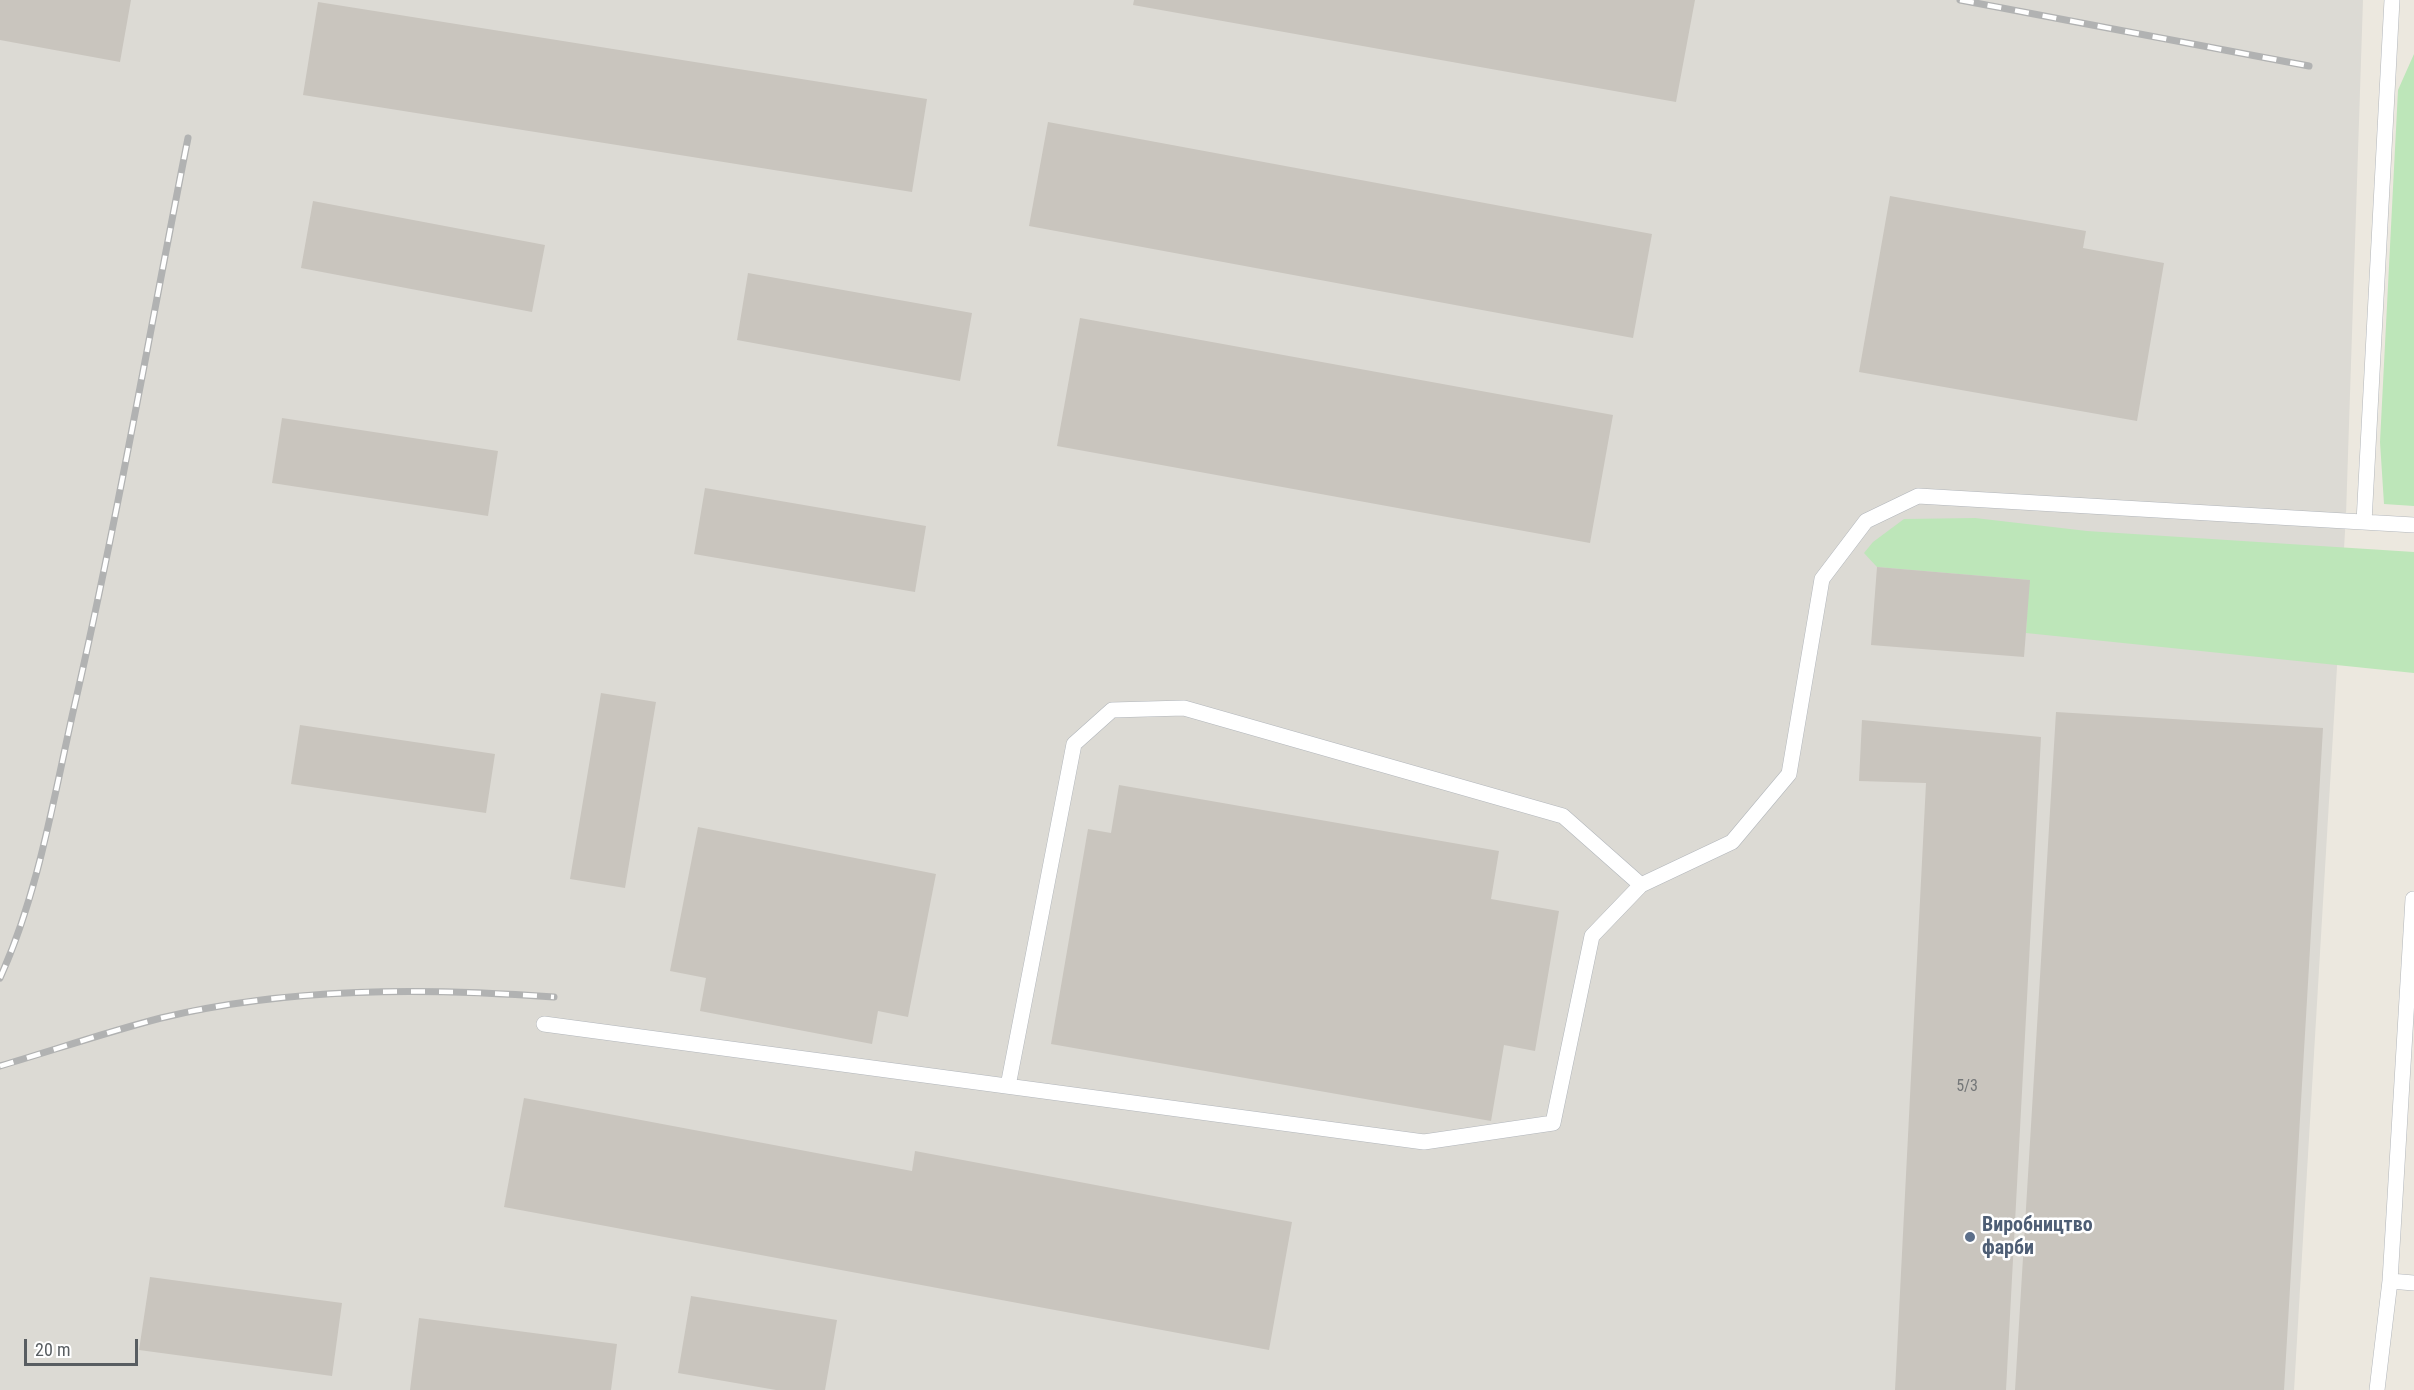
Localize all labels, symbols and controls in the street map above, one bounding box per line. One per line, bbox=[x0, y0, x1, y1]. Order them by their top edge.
house number: 5/3 bbox=[1956, 1077, 1978, 1097]
place label: Виробництво фарби bbox=[1982, 1214, 2093, 1261]
marker: Виробництво фарби bbox=[1963, 1230, 1977, 1244]
scale bar bbox=[27, 1327, 141, 1365]
text: 20 m bbox=[35, 1339, 70, 1360]

